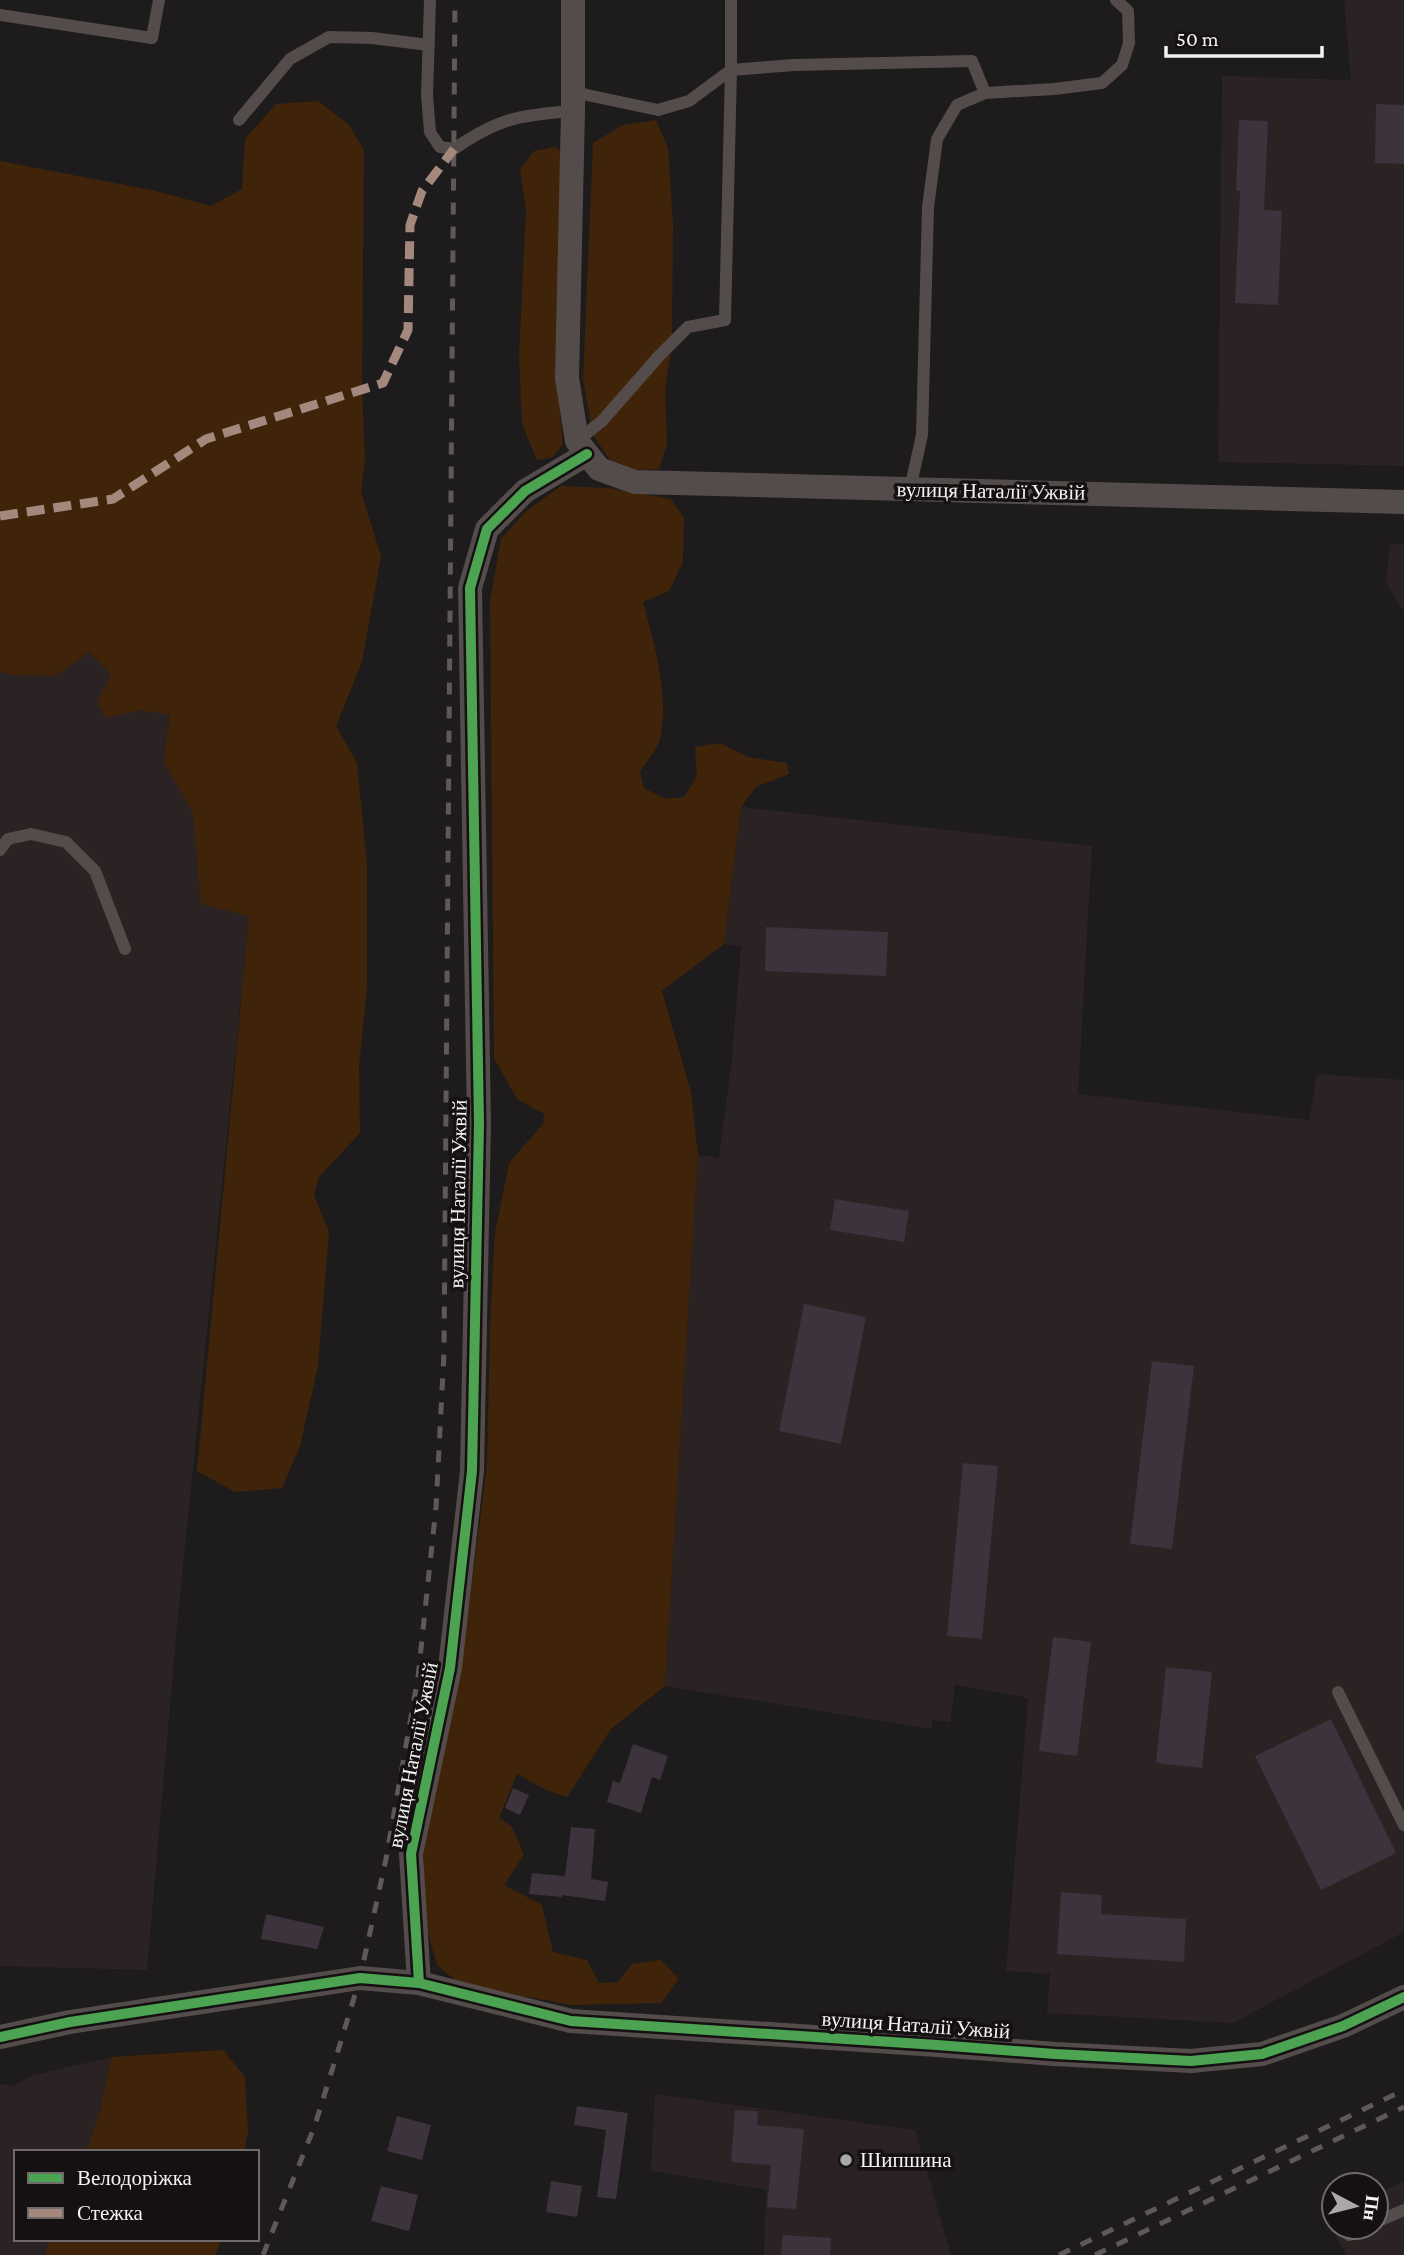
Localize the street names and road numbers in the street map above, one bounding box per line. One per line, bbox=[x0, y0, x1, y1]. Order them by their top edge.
street label: вулиця Наталії Ужвій bbox=[896, 477, 1086, 505]
street label: вулиця Наталії Ужвій bbox=[444, 1099, 472, 1289]
street label: вулиця Наталії Ужвій bbox=[383, 1660, 443, 1850]
street label: вулиця Наталії Ужвій bbox=[821, 2006, 1011, 2044]

